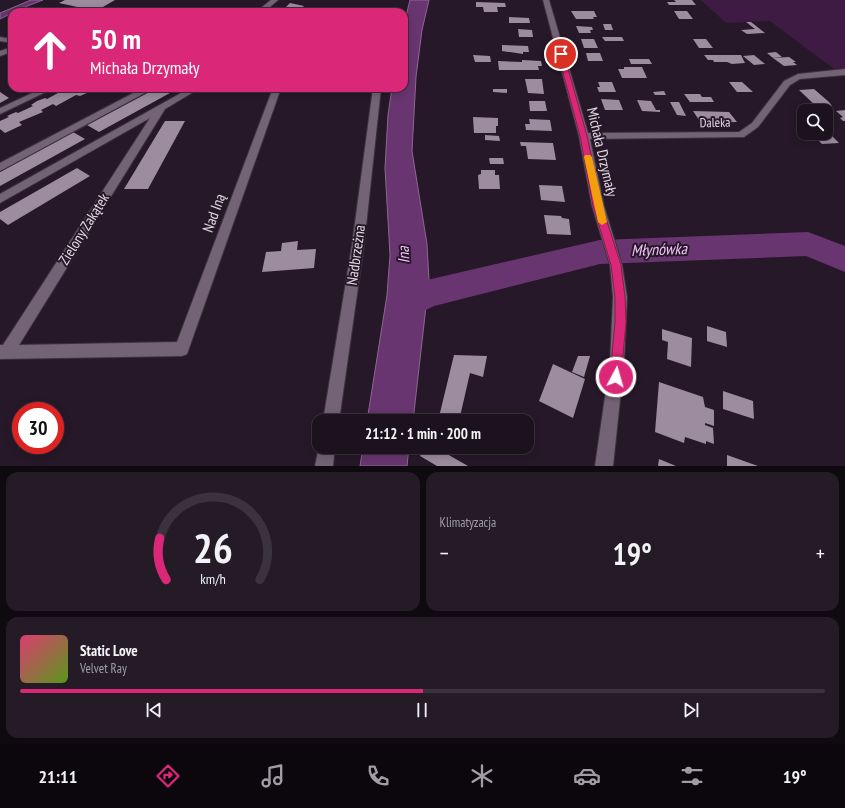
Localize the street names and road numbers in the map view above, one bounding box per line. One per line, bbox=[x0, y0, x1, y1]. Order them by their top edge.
street label: Michała Drzymały bbox=[583, 105, 622, 199]
street label: Daleka bbox=[700, 114, 730, 131]
street label: Zielony Zakątek bbox=[54, 189, 113, 268]
street label: Nad Iną bbox=[198, 191, 229, 235]
street label: Nadbrzeżna bbox=[342, 224, 369, 286]

